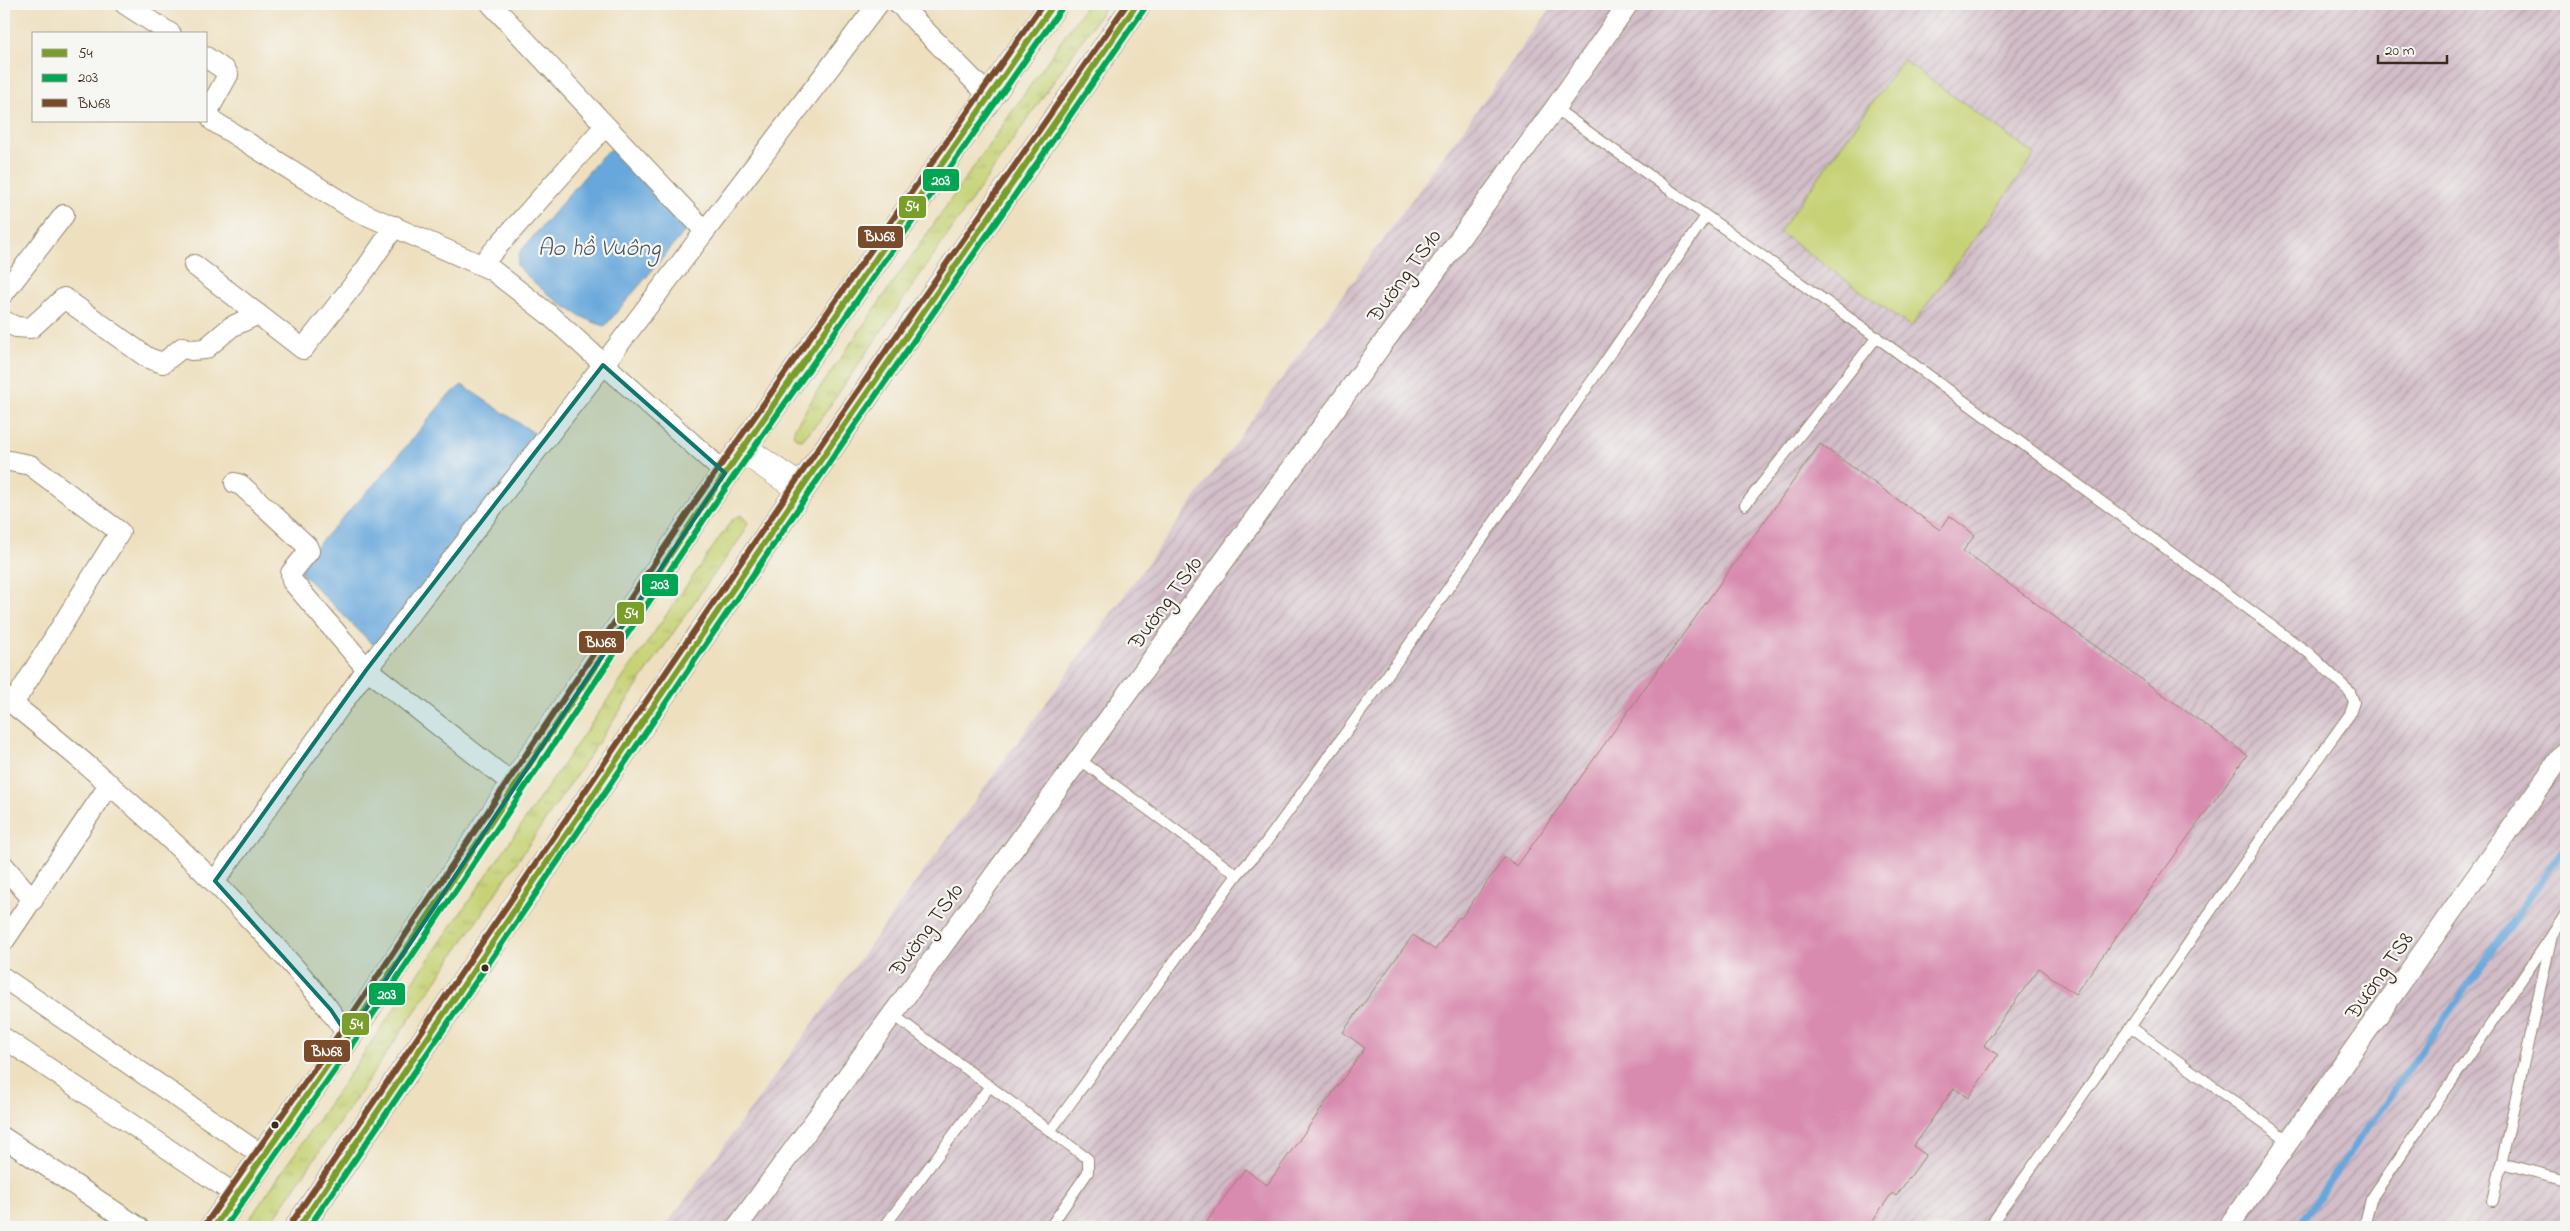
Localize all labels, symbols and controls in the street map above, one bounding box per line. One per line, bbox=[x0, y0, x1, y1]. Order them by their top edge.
legend bbox=[32, 32, 208, 122]
scale bar bbox=[2378, 32, 2446, 64]
text: 20 m bbox=[2385, 40, 2415, 62]
text: 54 bbox=[78, 43, 93, 65]
text: 203 bbox=[78, 67, 98, 89]
text: BN68 bbox=[77, 93, 111, 115]
line badge: 203 bbox=[922, 168, 960, 192]
text: 203 bbox=[931, 171, 951, 192]
line badge: 54 bbox=[898, 195, 927, 219]
text: 54 bbox=[905, 197, 919, 218]
street label: Đường TS10 bbox=[1360, 223, 1451, 332]
line badge: BN68 bbox=[857, 225, 904, 249]
text: BN68 bbox=[864, 227, 896, 248]
water label: Ao hồ Vuông bbox=[537, 232, 662, 267]
street label: Đường TS10 bbox=[1121, 550, 1212, 659]
line badge: 203 bbox=[641, 573, 679, 597]
text: 203 bbox=[650, 575, 670, 596]
line badge: 54 bbox=[616, 601, 645, 625]
text: 54 bbox=[624, 604, 638, 625]
line badge: BN68 bbox=[578, 630, 625, 654]
text: BN68 bbox=[585, 633, 617, 654]
street label: Đường TS10 bbox=[882, 877, 973, 986]
street label: Đường TS8 bbox=[2338, 926, 2423, 1029]
unlabelled marker bbox=[480, 963, 490, 973]
line badge: 203 bbox=[368, 982, 406, 1006]
text: 203 bbox=[377, 985, 397, 1006]
line badge: 54 bbox=[341, 1012, 370, 1036]
text: 54 bbox=[349, 1015, 363, 1036]
line badge: BN68 bbox=[303, 1039, 351, 1063]
text: BN68 bbox=[311, 1042, 343, 1063]
unlabelled marker bbox=[270, 1120, 280, 1130]

